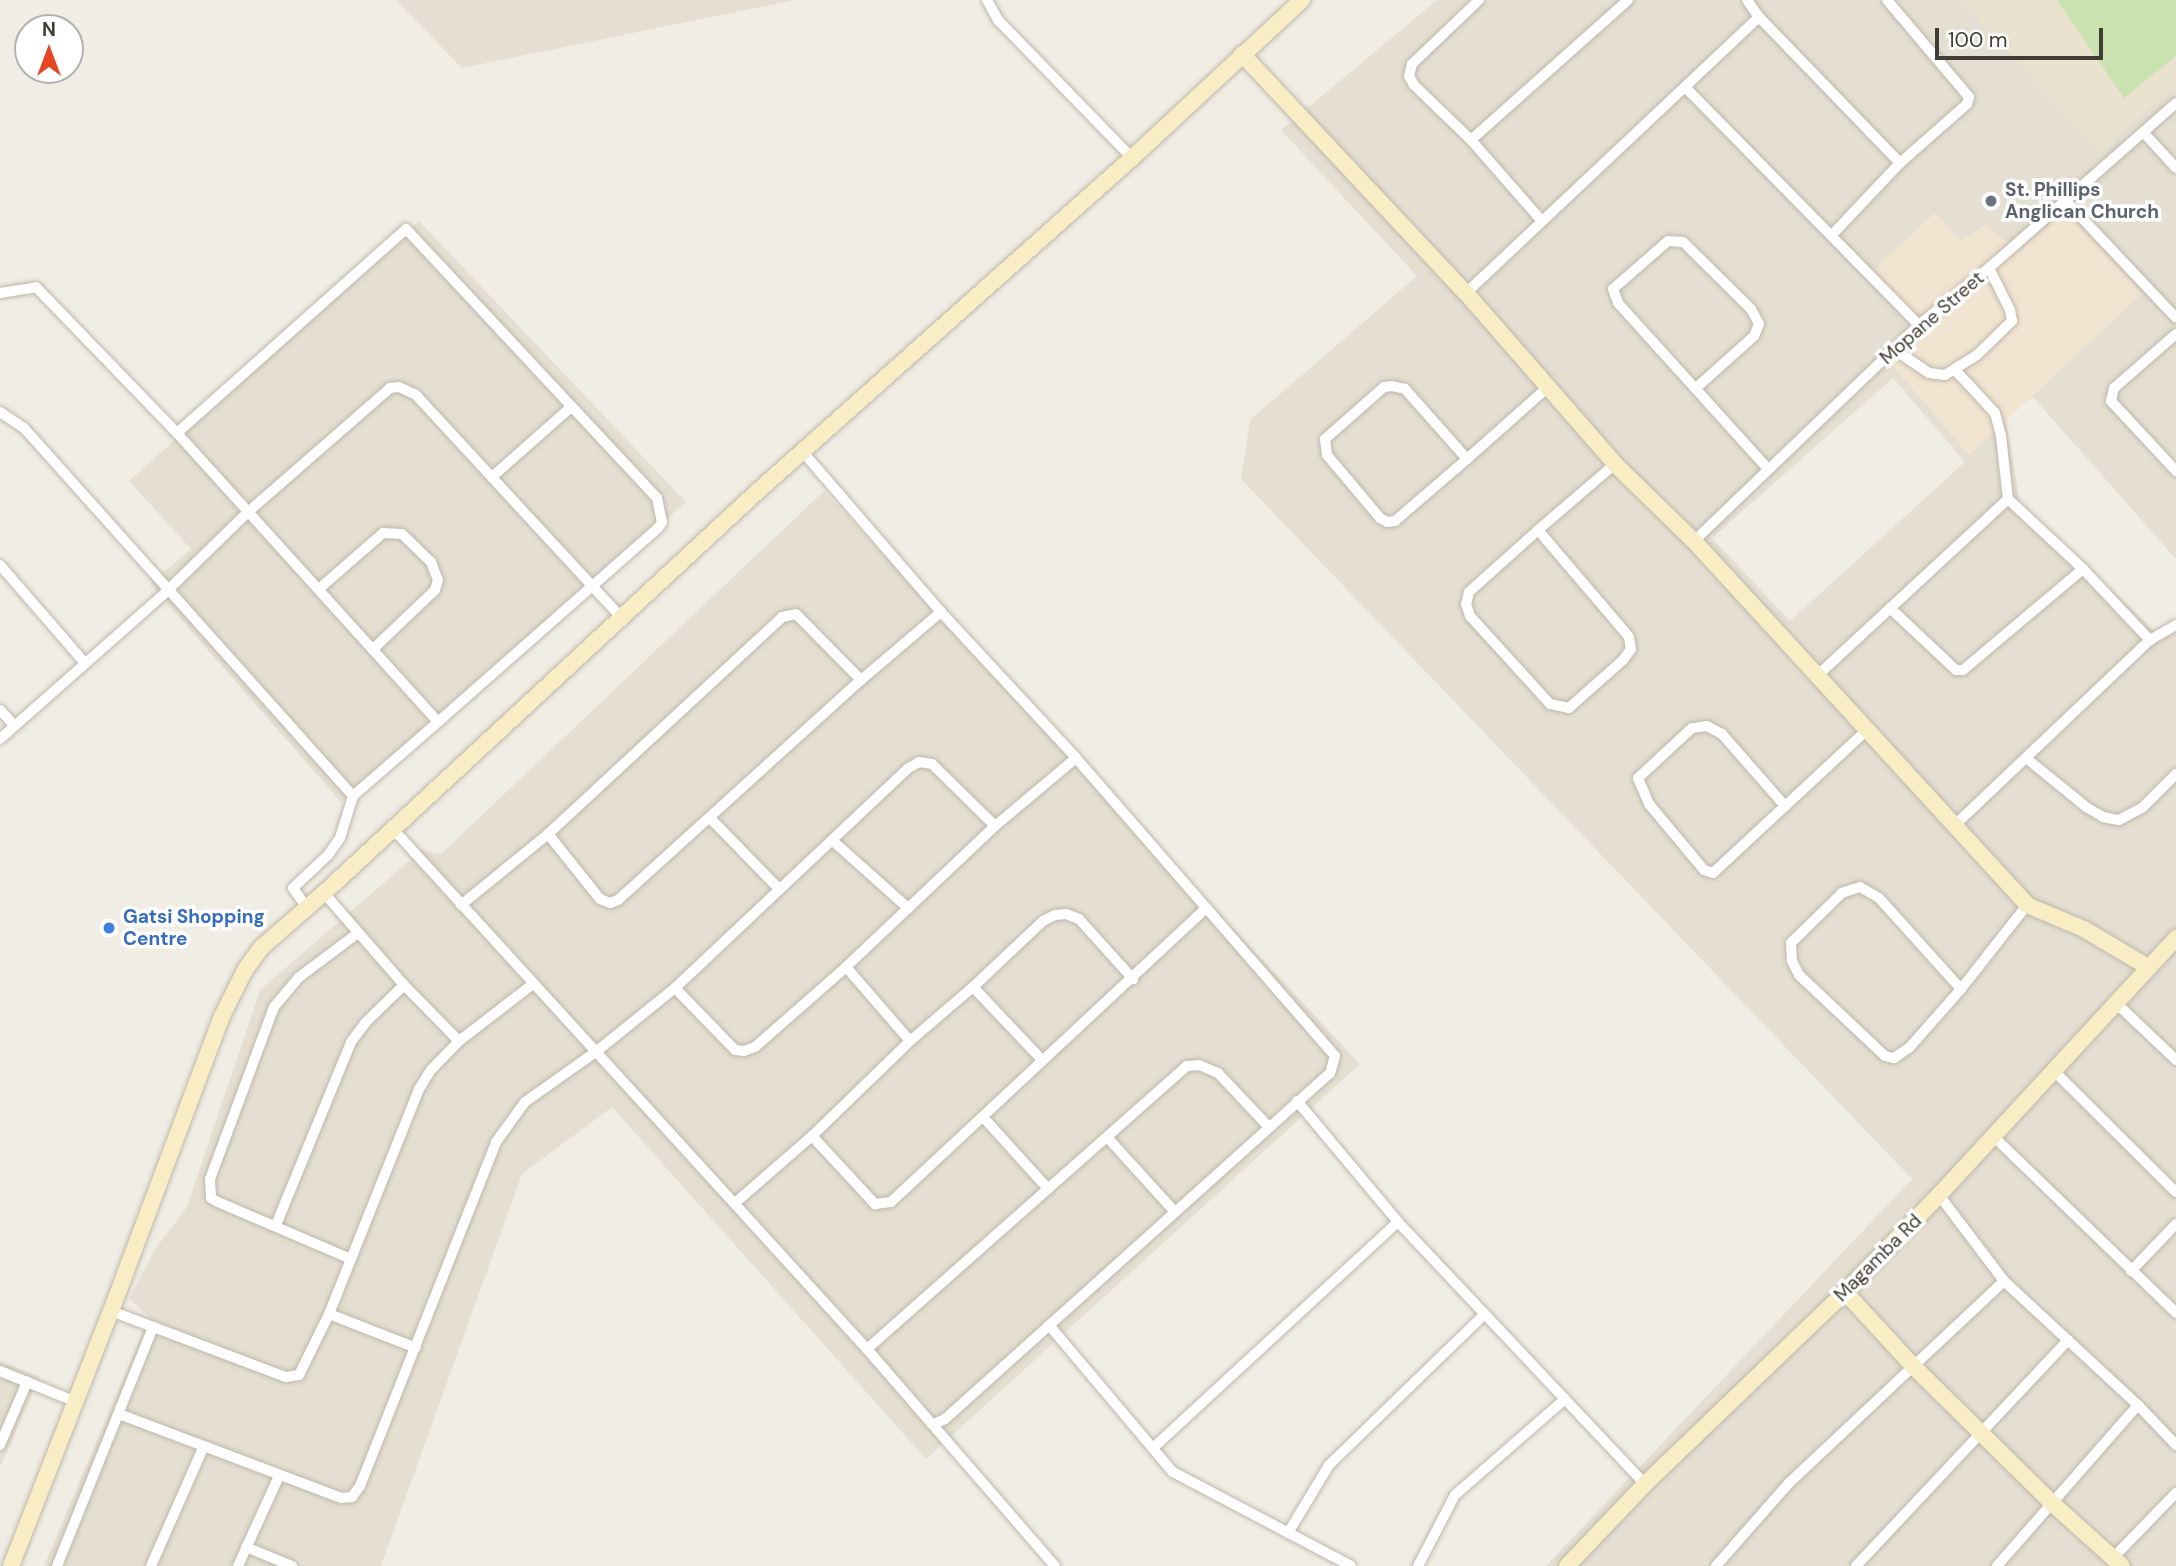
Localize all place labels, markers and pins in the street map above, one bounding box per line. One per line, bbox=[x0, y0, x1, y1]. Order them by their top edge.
place label: St. Phillips Anglican Church bbox=[2005, 179, 2159, 223]
marker: St. Phillips Anglican Church bbox=[1983, 193, 1999, 209]
place label: Gatsi Shopping Centre bbox=[123, 906, 265, 950]
marker: Gatsi Shopping Centre bbox=[101, 920, 117, 936]

